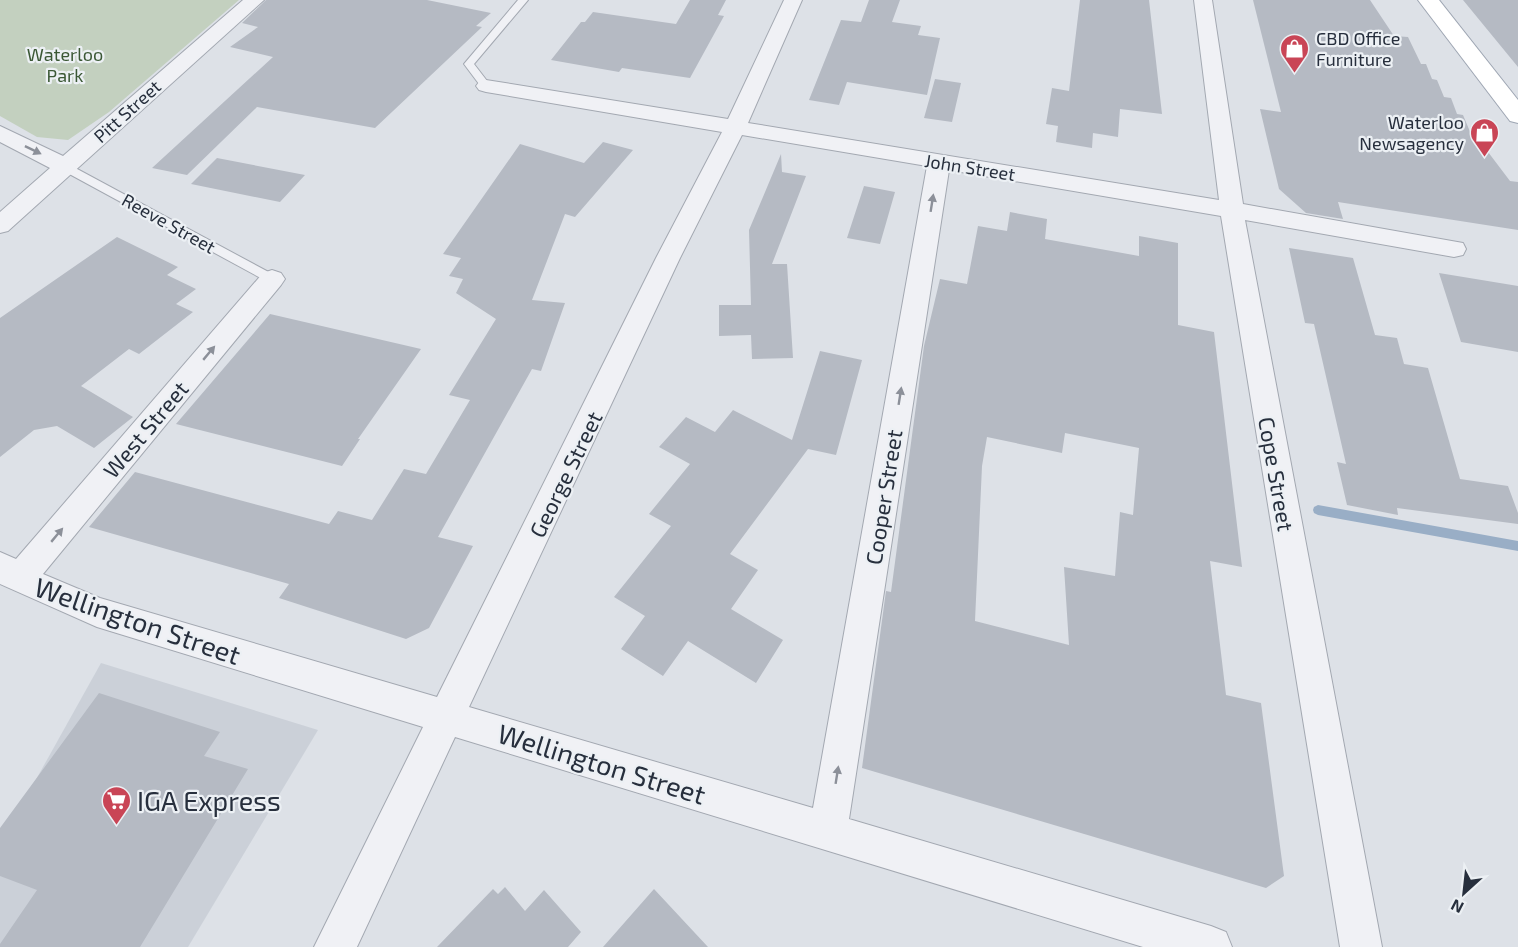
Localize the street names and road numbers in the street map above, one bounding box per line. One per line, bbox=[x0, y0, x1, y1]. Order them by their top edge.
street label: Pitt Street bbox=[89, 75, 165, 147]
street label: John Street bbox=[923, 149, 1017, 185]
street label: Reeve Street bbox=[118, 188, 220, 258]
street label: West Street bbox=[97, 375, 193, 483]
street label: George Street bbox=[523, 407, 607, 541]
street label: Cope Street bbox=[1254, 415, 1300, 533]
street label: Cooper Street bbox=[859, 428, 907, 566]
street label: Wellington Street bbox=[31, 570, 245, 671]
street label: Wellington Street bbox=[494, 716, 710, 811]

